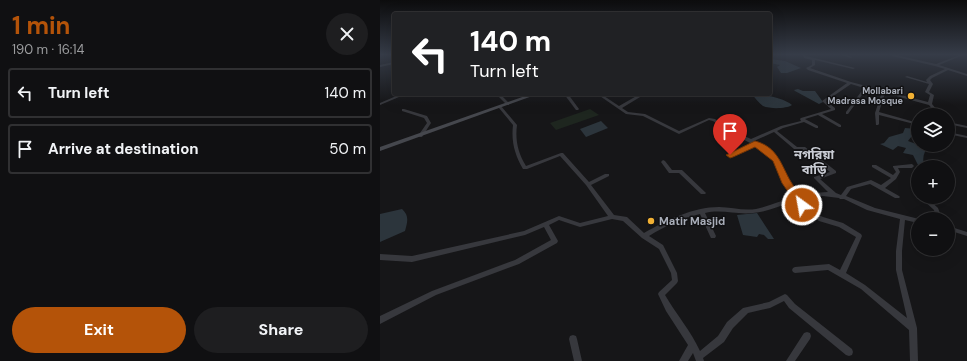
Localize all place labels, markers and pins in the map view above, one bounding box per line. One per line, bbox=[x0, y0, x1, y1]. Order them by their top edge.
place label: Mollabari Madrasa Mosque bbox=[828, 85, 904, 107]
marker: Mollabari Madrasa Mosque bbox=[906, 91, 916, 101]
pin bbox=[713, 114, 747, 155]
place label: Matir Masjid bbox=[659, 214, 725, 228]
marker: Matir Masjid bbox=[646, 216, 656, 226]

